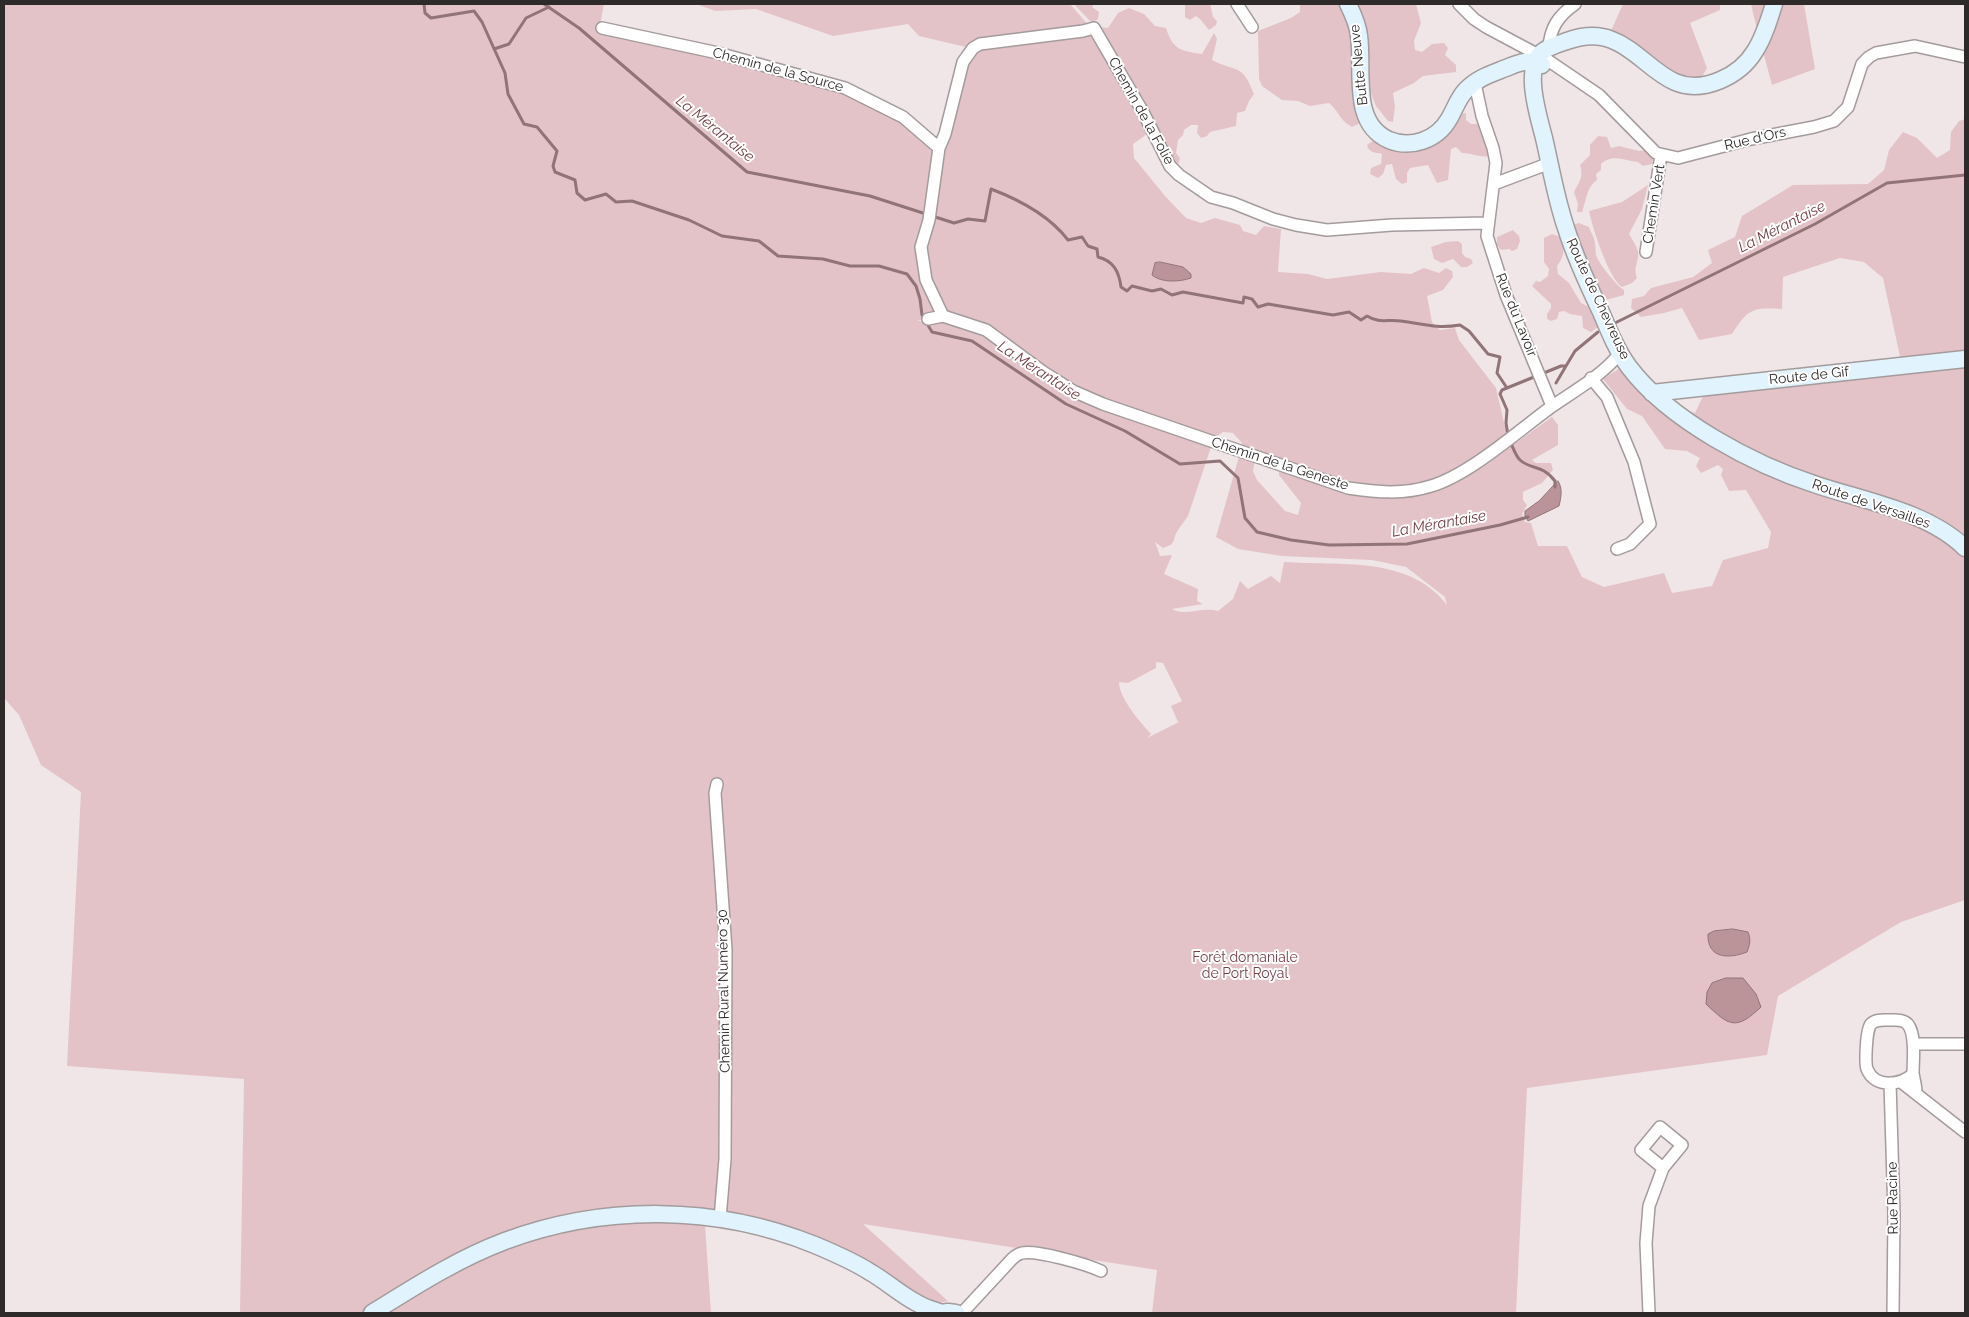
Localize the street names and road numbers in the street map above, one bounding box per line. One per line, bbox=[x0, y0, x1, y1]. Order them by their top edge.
street label: Butte Neuve bbox=[1346, 24, 1372, 106]
street label: Chemin de la Source bbox=[711, 44, 845, 96]
street label: Chemin de la Folie bbox=[1104, 54, 1178, 168]
street label: Rue d'Ors bbox=[1723, 124, 1787, 154]
street label: Chemin Vert bbox=[1639, 163, 1669, 245]
street label: Route de Chevreuse bbox=[1563, 236, 1633, 362]
street label: Rue du Lavoir bbox=[1492, 271, 1540, 359]
street label: Route de Gif bbox=[1768, 363, 1850, 389]
street label: Chemin de la Geneste bbox=[1209, 434, 1351, 494]
street label: Route de Versailles bbox=[1810, 476, 1932, 532]
street label: Chemin Rural Numéro 30 bbox=[714, 909, 734, 1073]
street label: Rue Racine bbox=[1884, 1161, 1902, 1235]

